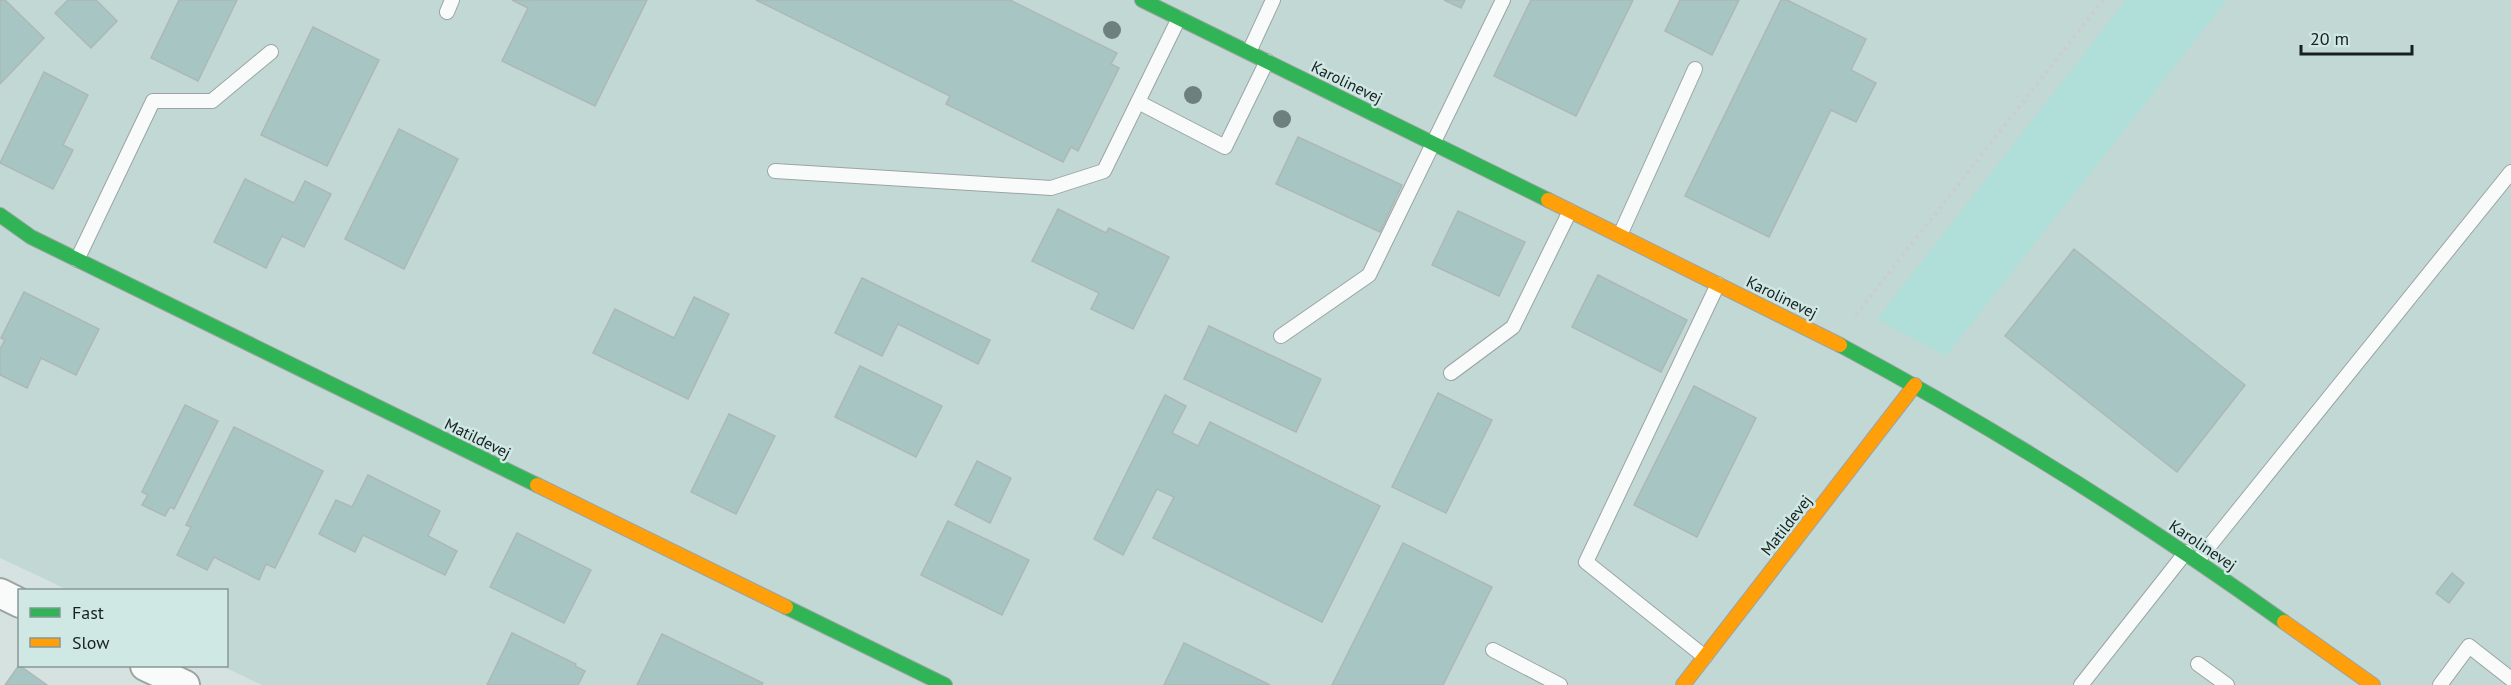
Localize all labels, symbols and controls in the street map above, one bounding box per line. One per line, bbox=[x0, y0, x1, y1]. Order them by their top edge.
scale bar bbox=[2301, 18, 2412, 56]
text: 20 m bbox=[2310, 27, 2349, 50]
street label: Karolinevej bbox=[1308, 56, 1386, 108]
street label: Karolinevej bbox=[1743, 271, 1821, 323]
street label: Matildevej bbox=[442, 413, 514, 463]
street label: Matildevej bbox=[1756, 491, 1816, 559]
street label: Karolinevej bbox=[2166, 515, 2240, 575]
legend bbox=[18, 589, 228, 667]
text: Fast bbox=[72, 601, 104, 624]
text: Slow bbox=[72, 631, 110, 654]

